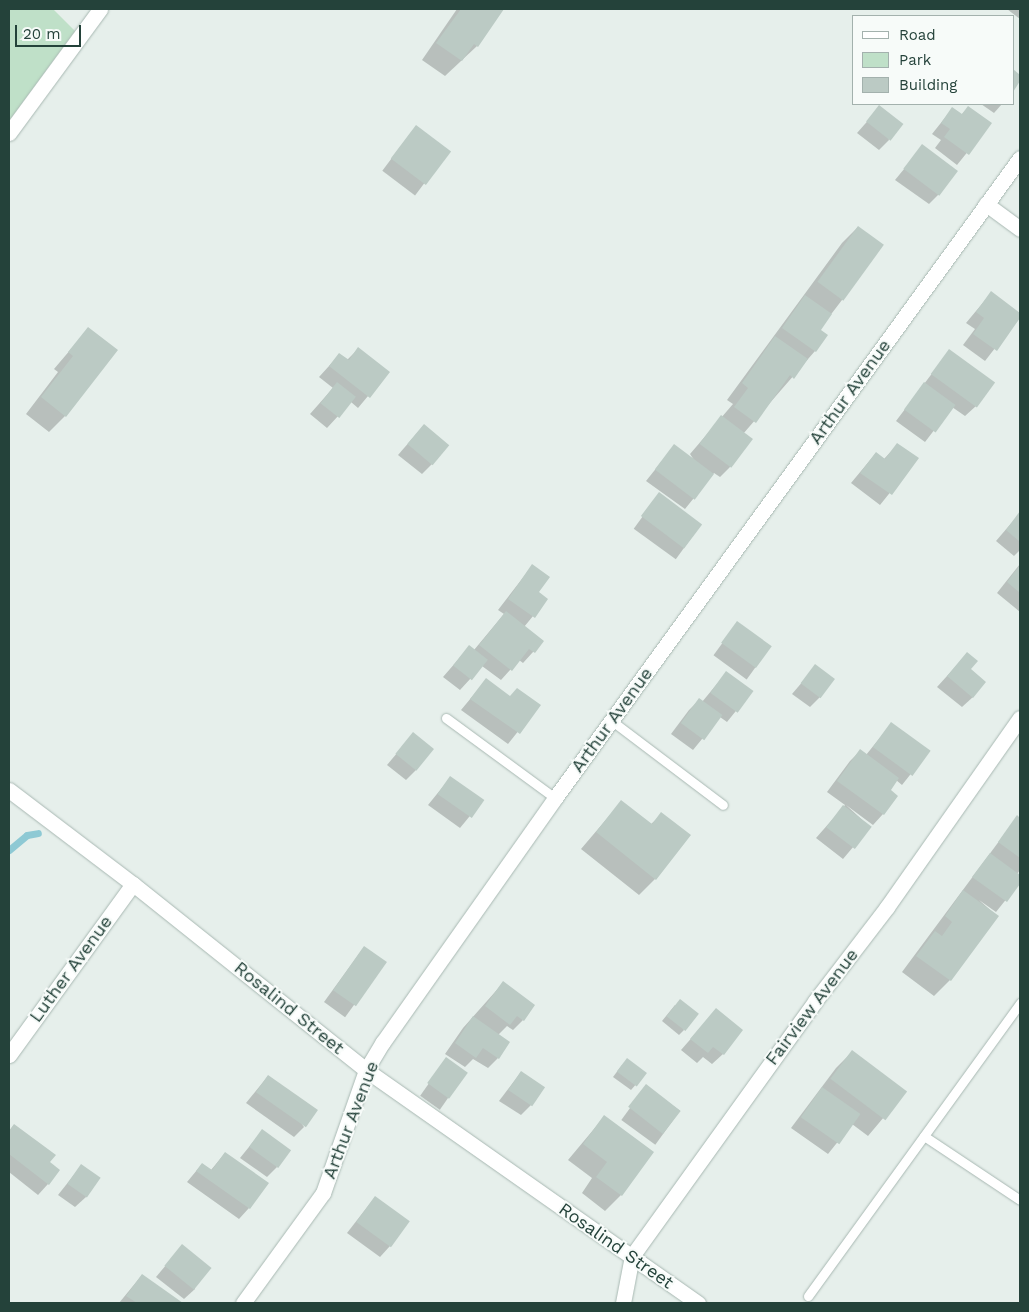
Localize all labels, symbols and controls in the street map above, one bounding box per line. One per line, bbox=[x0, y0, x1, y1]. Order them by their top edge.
scale bar bbox=[18, 15, 84, 47]
legend bbox=[852, 15, 1014, 105]
text: 20 m bbox=[23, 25, 61, 43]
text: Road bbox=[899, 26, 936, 44]
text: Park bbox=[899, 51, 931, 69]
text: Building bbox=[899, 76, 957, 94]
street label: Arthur Avenue bbox=[804, 335, 896, 449]
street label: Arthur Avenue bbox=[566, 663, 658, 777]
street label: Luther Avenue bbox=[25, 911, 117, 1027]
street label: Fairview Avenue bbox=[761, 944, 863, 1070]
street label: Rosalind Street bbox=[230, 957, 348, 1059]
street label: Arthur Avenue bbox=[318, 1057, 384, 1183]
street label: Rosalind Street bbox=[554, 1198, 678, 1294]

